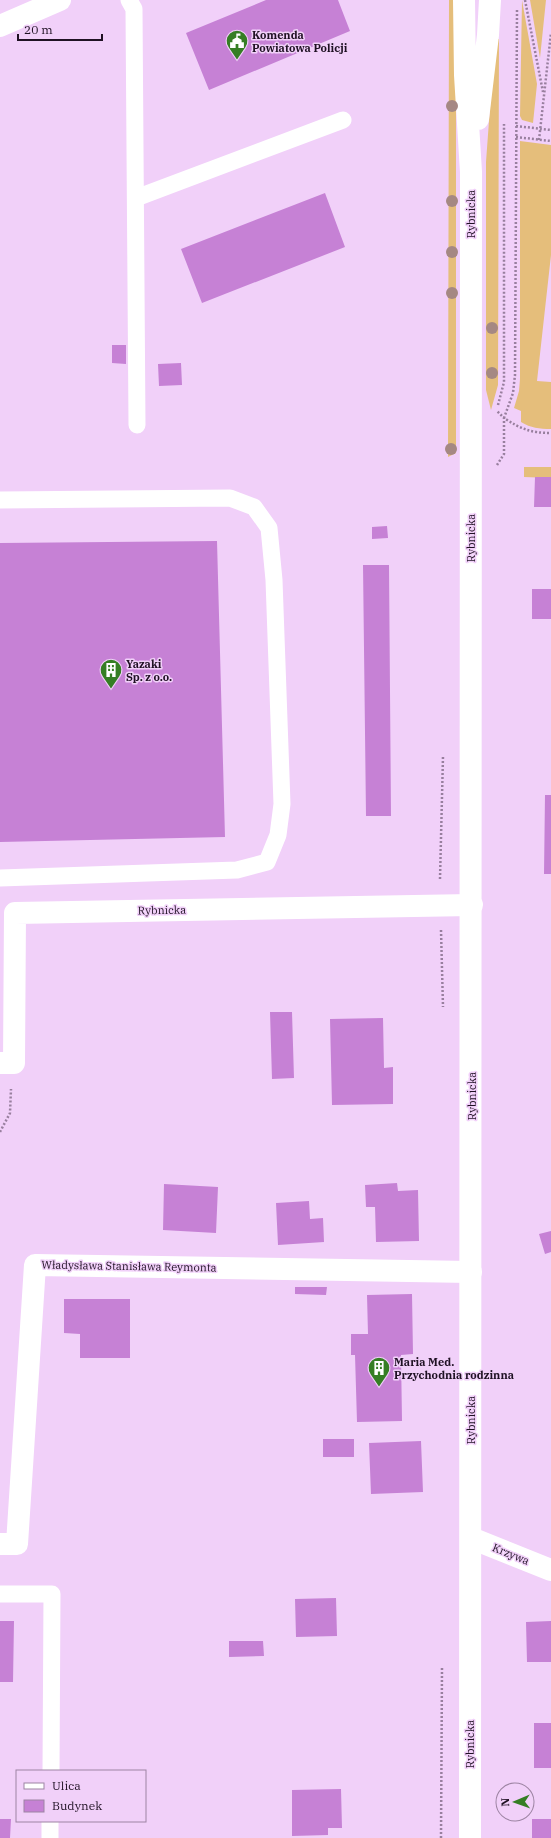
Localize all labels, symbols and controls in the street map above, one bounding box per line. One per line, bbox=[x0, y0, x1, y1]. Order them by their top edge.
scale bar bbox=[18, 16, 102, 42]
text: 20 m bbox=[24, 22, 53, 37]
public building icon: Komenda Powiatowa Policji bbox=[224, 28, 250, 61]
place label: Komenda Powiatowa Policji bbox=[252, 28, 348, 55]
street label: Rybnicka bbox=[464, 190, 478, 238]
street label: Rybnicka bbox=[464, 514, 478, 562]
building icon: Yazaki Sp. z o.o. bbox=[98, 657, 124, 690]
place label: Yazaki Sp. z o.o. bbox=[126, 657, 172, 684]
street label: Rybnicka bbox=[138, 903, 186, 917]
street label: Rybnicka bbox=[465, 1072, 479, 1120]
street label: Władysława Stanisława Reymonta bbox=[41, 1257, 217, 1275]
building icon: Maria Med. Przychodnia rodzinna bbox=[366, 1355, 392, 1388]
place label: Maria Med. Przychodnia rodzinna bbox=[394, 1355, 514, 1382]
street label: Rybnicka bbox=[464, 1396, 478, 1444]
street label: Krzywa bbox=[490, 1540, 532, 1568]
street label: Rybnicka bbox=[463, 1720, 477, 1768]
legend bbox=[16, 1770, 146, 1822]
text: Ulica bbox=[52, 1778, 81, 1793]
north arrow bbox=[495, 1782, 535, 1822]
text: N bbox=[498, 1797, 512, 1807]
text: Budynek bbox=[52, 1798, 102, 1813]

